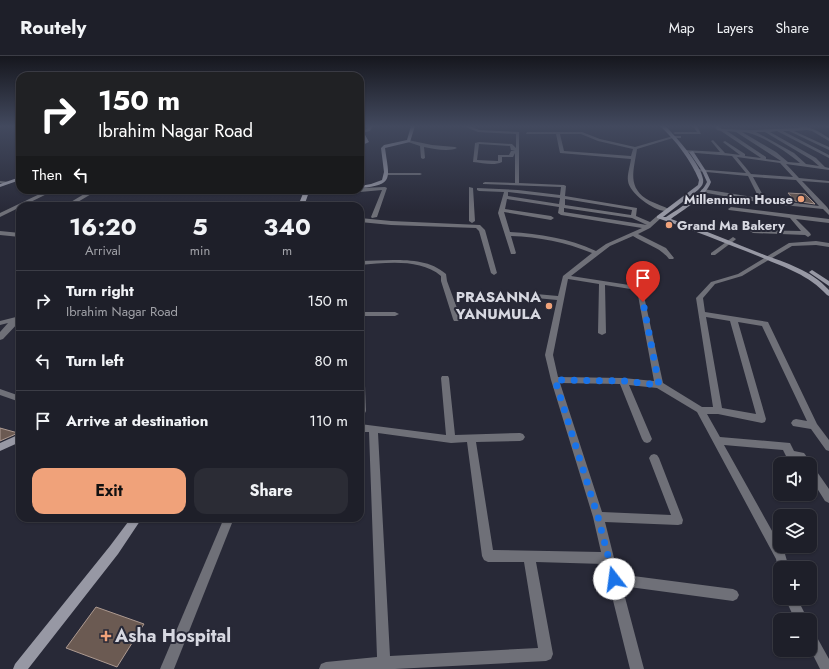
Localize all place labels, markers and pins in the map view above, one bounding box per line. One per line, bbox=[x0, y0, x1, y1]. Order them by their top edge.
place label: Millennium House bbox=[684, 190, 794, 209]
marker: Millennium House bbox=[796, 194, 806, 204]
place label: Grand Ma Bakery bbox=[677, 216, 785, 235]
marker: Grand Ma Bakery bbox=[664, 220, 674, 230]
pin bbox=[626, 261, 660, 302]
place label: PRASANNA YANUMULA bbox=[455, 286, 542, 325]
marker: PRASANNA YANUMULA bbox=[544, 301, 554, 311]
place label: Asha Hospital bbox=[114, 623, 231, 649]
marker: Asha Hospital bbox=[100, 630, 112, 642]

